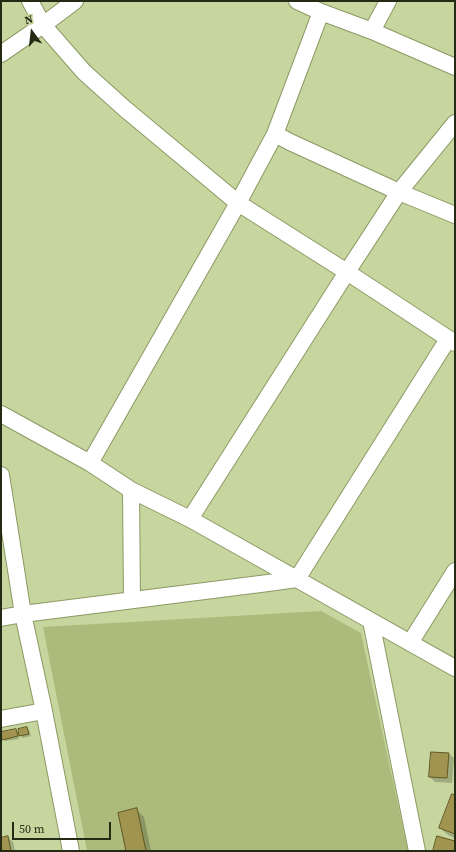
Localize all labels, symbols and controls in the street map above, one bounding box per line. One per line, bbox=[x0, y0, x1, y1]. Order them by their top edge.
north arrow bbox=[12, 12, 52, 52]
text: N bbox=[23, 12, 35, 28]
scale bar bbox=[14, 814, 113, 840]
text: 50 m bbox=[19, 821, 45, 837]

